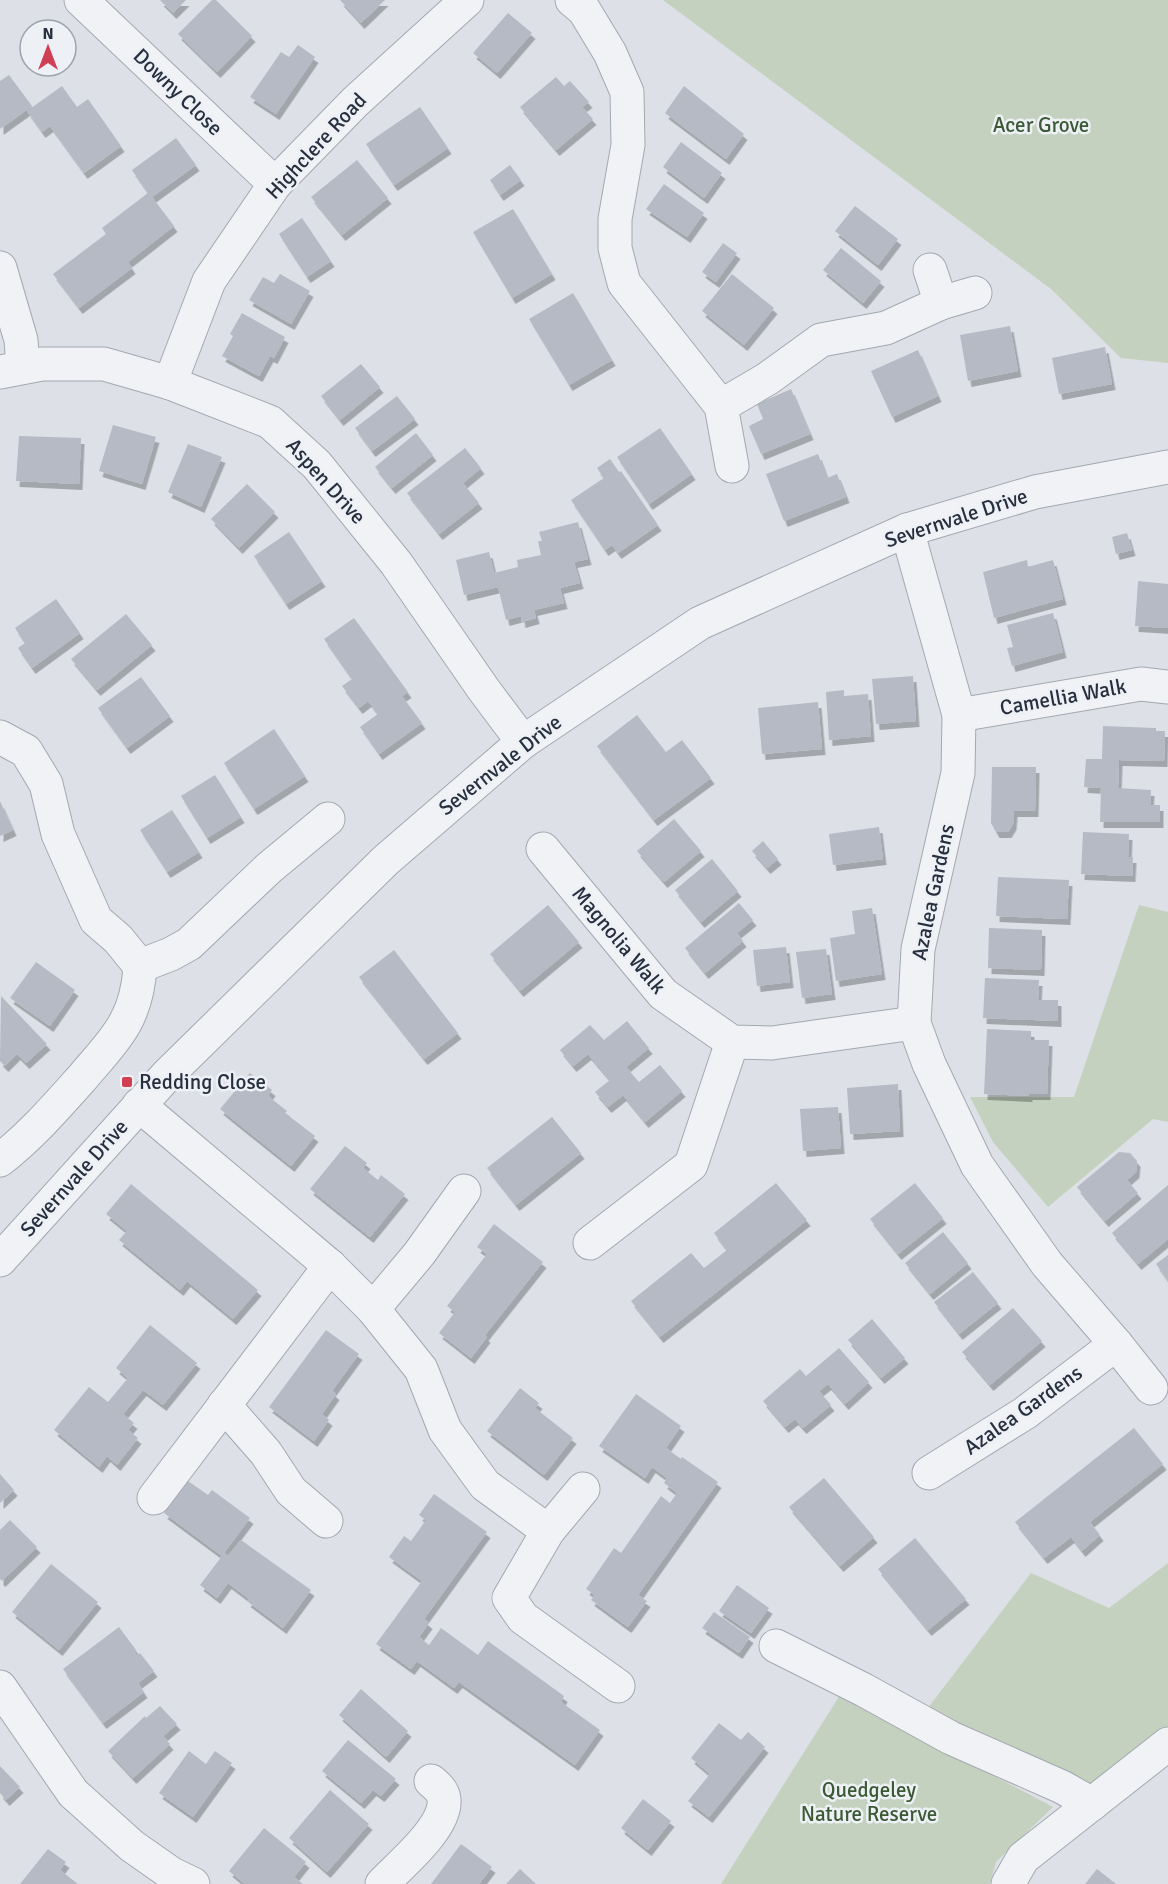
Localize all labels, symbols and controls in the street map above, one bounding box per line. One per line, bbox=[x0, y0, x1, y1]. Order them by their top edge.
north arrow bbox=[18, 18, 78, 78]
text: N bbox=[42, 24, 54, 44]
street label: Downy Close bbox=[128, 43, 228, 141]
street label: Highclere Road bbox=[260, 87, 372, 205]
park label: Acer Grove bbox=[993, 112, 1089, 138]
street label: Aspen Drive bbox=[281, 433, 371, 529]
street label: Severnvale Drive bbox=[881, 483, 1031, 553]
street label: Camellia Walk bbox=[998, 673, 1129, 721]
street label: Severnvale Drive bbox=[433, 709, 567, 821]
street label: Azalea Gardens bbox=[906, 822, 960, 962]
street label: Magnolia Walk bbox=[566, 881, 672, 999]
place label: Redding Close bbox=[139, 1069, 266, 1095]
marker: Redding Close bbox=[120, 1075, 134, 1089]
street label: Severnvale Drive bbox=[15, 1114, 133, 1242]
street label: Azalea Gardens bbox=[959, 1360, 1087, 1460]
park label: Quedgeley Nature Reserve bbox=[801, 1777, 937, 1827]

